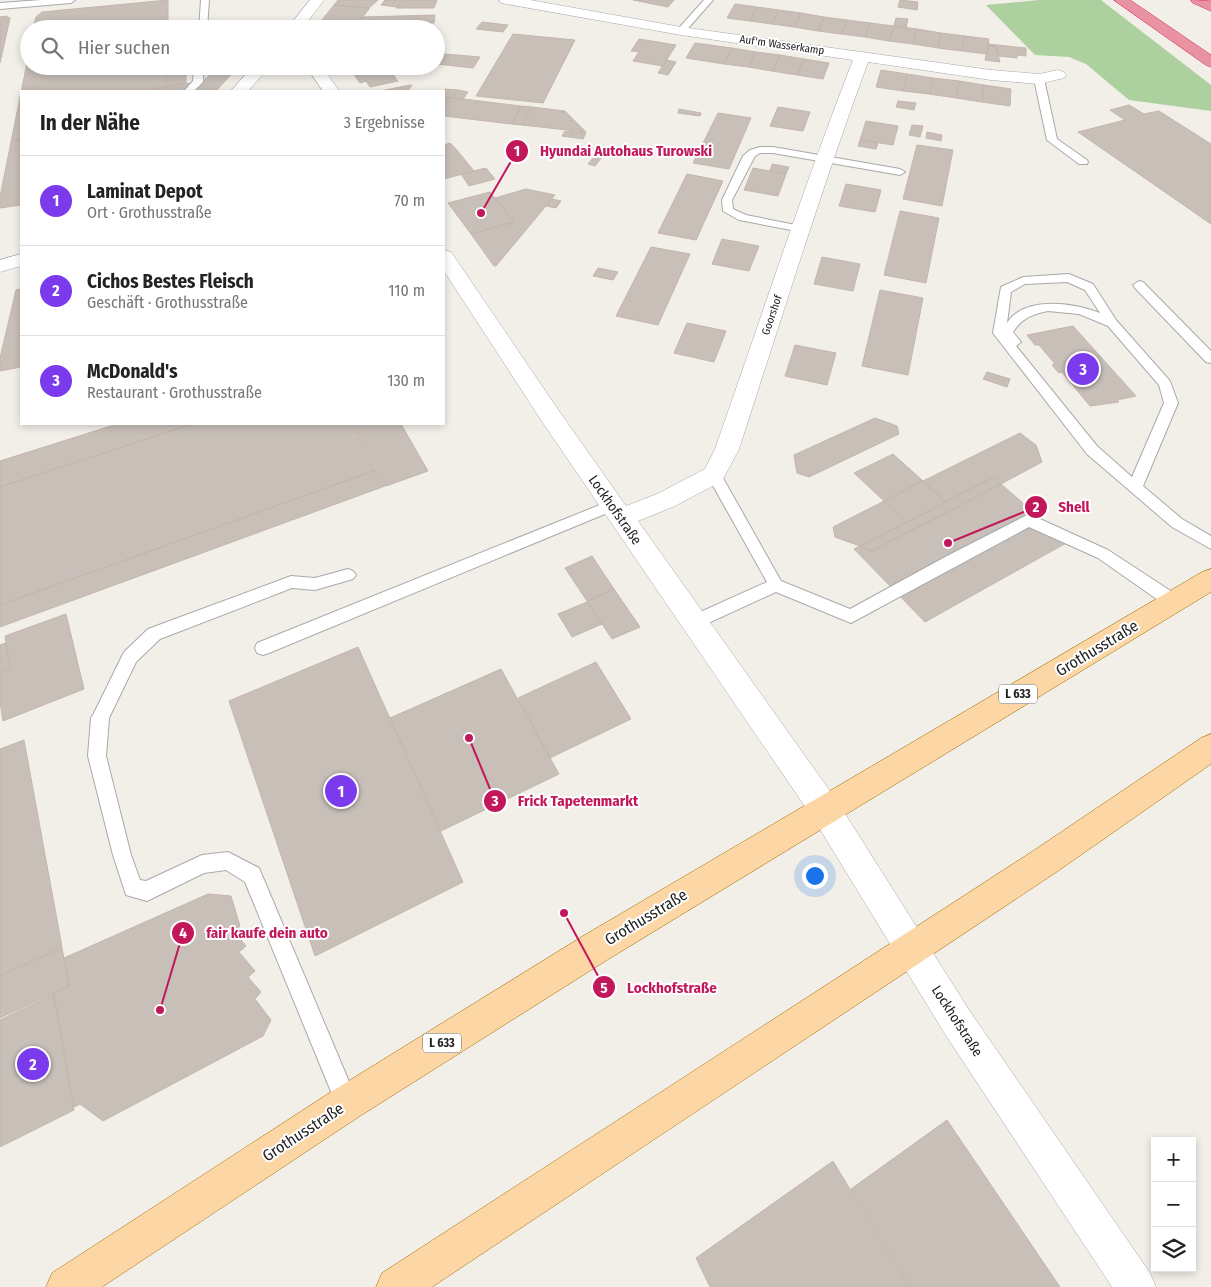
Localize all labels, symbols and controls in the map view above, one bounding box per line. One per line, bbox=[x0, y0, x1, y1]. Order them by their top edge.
search box bbox=[20, 20, 445, 75]
street label: Auf'm Wasserkamp bbox=[739, 33, 825, 57]
icon: search bbox=[38, 34, 66, 62]
text: Hier suchen bbox=[78, 36, 170, 59]
text: In der Nähe bbox=[40, 110, 140, 136]
text: 3 Ergebnisse bbox=[344, 113, 425, 132]
callout: Hyundai Autohaus Turowski bbox=[505, 136, 722, 166]
text: 1 bbox=[514, 142, 520, 160]
text: Hyundai Autohaus Turowski bbox=[540, 142, 712, 160]
text: Laminat Depot bbox=[87, 180, 203, 203]
text: 1 bbox=[53, 191, 59, 210]
text: 70 m bbox=[394, 191, 425, 210]
text: Ort · Grothusstraße bbox=[87, 203, 212, 222]
text: Cichos Bestes Fleisch bbox=[87, 270, 254, 293]
text: 2 bbox=[52, 281, 60, 300]
text: 110 m bbox=[388, 281, 425, 300]
text: Geschäft · Grothusstraße bbox=[87, 293, 248, 312]
street label: Goorshof bbox=[759, 293, 785, 337]
pin: 3 bbox=[1067, 350, 1099, 388]
text: McDonald's bbox=[87, 360, 177, 383]
text: 3 bbox=[52, 371, 60, 390]
text: 130 m bbox=[387, 371, 425, 390]
text: Restaurant · Grothusstraße bbox=[87, 383, 262, 402]
street label: Lockhofstraße bbox=[585, 472, 645, 548]
callout: Shell bbox=[1024, 492, 1100, 522]
text: 2 bbox=[1032, 498, 1040, 516]
text: Shell bbox=[1058, 498, 1091, 516]
street label: Grothusstraße bbox=[1052, 616, 1142, 680]
road number: L 633 bbox=[999, 684, 1037, 704]
pin: 1 bbox=[325, 772, 357, 810]
callout: Frick Tapetenmarkt bbox=[482, 786, 648, 816]
text: 3 bbox=[490, 792, 499, 810]
text: Frick Tapetenmarkt bbox=[518, 792, 639, 810]
your location bbox=[802, 863, 828, 889]
street label: Grothusstraße bbox=[601, 885, 691, 949]
callout: fair kaufe dein auto bbox=[171, 918, 338, 948]
text: 4 bbox=[179, 924, 187, 942]
text: fair kaufe dein auto bbox=[206, 924, 328, 942]
callout: Lockhofstraße bbox=[592, 972, 726, 1002]
text: 5 bbox=[600, 979, 608, 997]
text: Lockhofstraße bbox=[627, 979, 717, 997]
street label: Lockhofstraße bbox=[928, 982, 986, 1060]
road number: L 633 bbox=[423, 1034, 461, 1052]
pin: 2 bbox=[17, 1045, 49, 1083]
street label: Grothusstraße bbox=[259, 1099, 347, 1165]
map controls bbox=[1151, 1137, 1196, 1272]
button: + bbox=[1151, 1137, 1196, 1182]
button: − bbox=[1151, 1182, 1196, 1227]
button: layers bbox=[1151, 1227, 1196, 1272]

